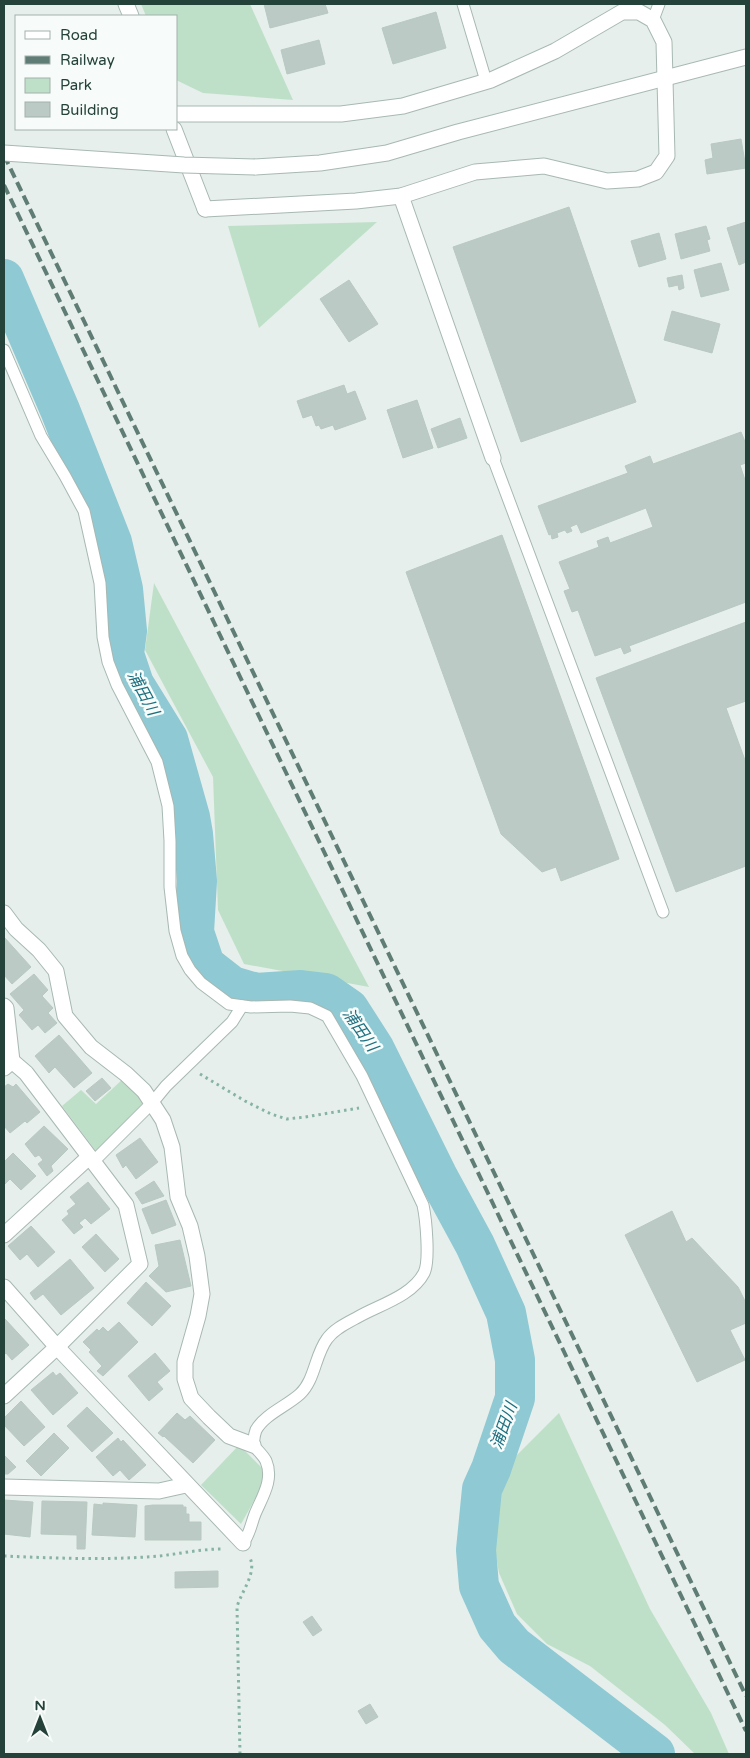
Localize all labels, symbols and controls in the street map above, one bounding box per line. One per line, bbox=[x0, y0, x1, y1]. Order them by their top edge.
legend bbox=[15, 15, 178, 130]
text: Road bbox=[60, 26, 98, 44]
text: Railway bbox=[60, 51, 115, 69]
text: Park bbox=[60, 76, 92, 94]
text: Building bbox=[60, 101, 119, 119]
water label: 浦田川 bbox=[123, 667, 164, 721]
water label: 浦田川 bbox=[338, 1005, 383, 1057]
water label: 浦田川 bbox=[486, 1398, 522, 1452]
north arrow bbox=[15, 1693, 65, 1743]
text: N bbox=[34, 1697, 46, 1714]

